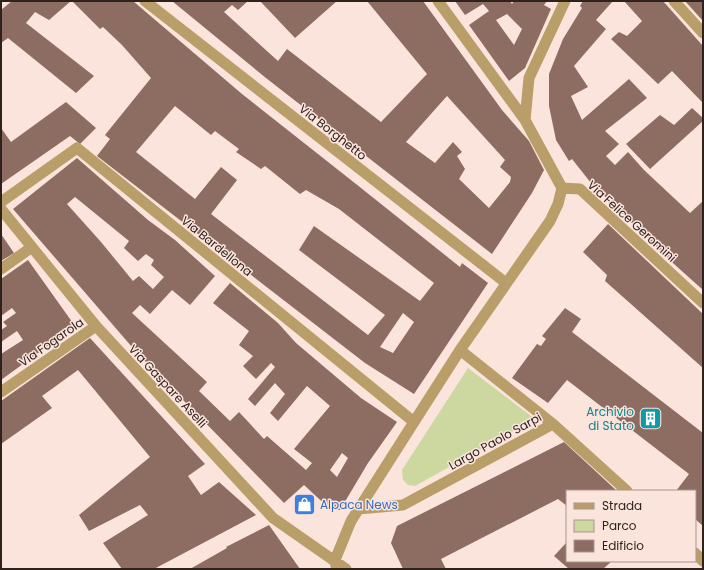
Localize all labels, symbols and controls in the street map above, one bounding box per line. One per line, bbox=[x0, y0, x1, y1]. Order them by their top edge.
street label: Via Borghetto bbox=[296, 100, 371, 164]
street label: Via Felice Geromini bbox=[584, 176, 680, 266]
street label: Via Bardellona bbox=[178, 212, 256, 280]
street label: Via Fogarola bbox=[15, 313, 87, 371]
street label: Via Gaspare Aselli bbox=[125, 341, 211, 431]
place label: Archivio di Stato bbox=[586, 403, 634, 434]
building icon: Archivio di Stato bbox=[637, 405, 663, 431]
street label: Largo Paolo Sarpi bbox=[445, 408, 545, 474]
legend bbox=[566, 490, 696, 562]
shop icon: Alpaca News bbox=[291, 491, 317, 517]
place label: Alpaca News bbox=[320, 496, 398, 513]
text: Strada bbox=[602, 497, 642, 514]
text: Parco bbox=[602, 517, 637, 534]
text: Edificio bbox=[602, 537, 644, 554]

